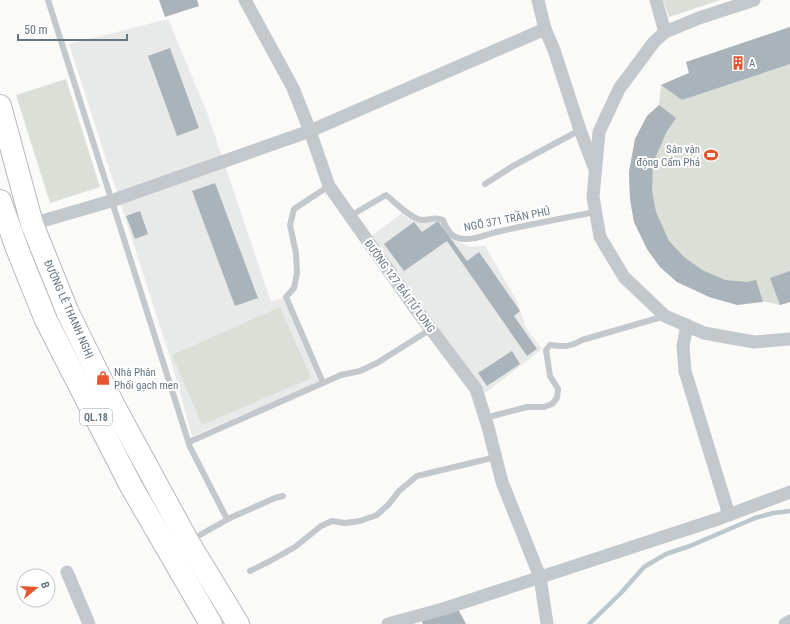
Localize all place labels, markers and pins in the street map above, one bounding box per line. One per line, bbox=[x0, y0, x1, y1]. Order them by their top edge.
building icon: A bbox=[730, 55, 746, 71]
place label: A bbox=[749, 57, 756, 70]
place label: Sân vận động Cẩm Phả bbox=[636, 143, 700, 169]
sports icon: Sân vận động Cẩm Phả bbox=[703, 147, 719, 163]
place label: Nhà Phân Phối gạch men bbox=[114, 366, 178, 392]
shop icon: Nhà Phân Phối gạch men bbox=[95, 370, 111, 386]

